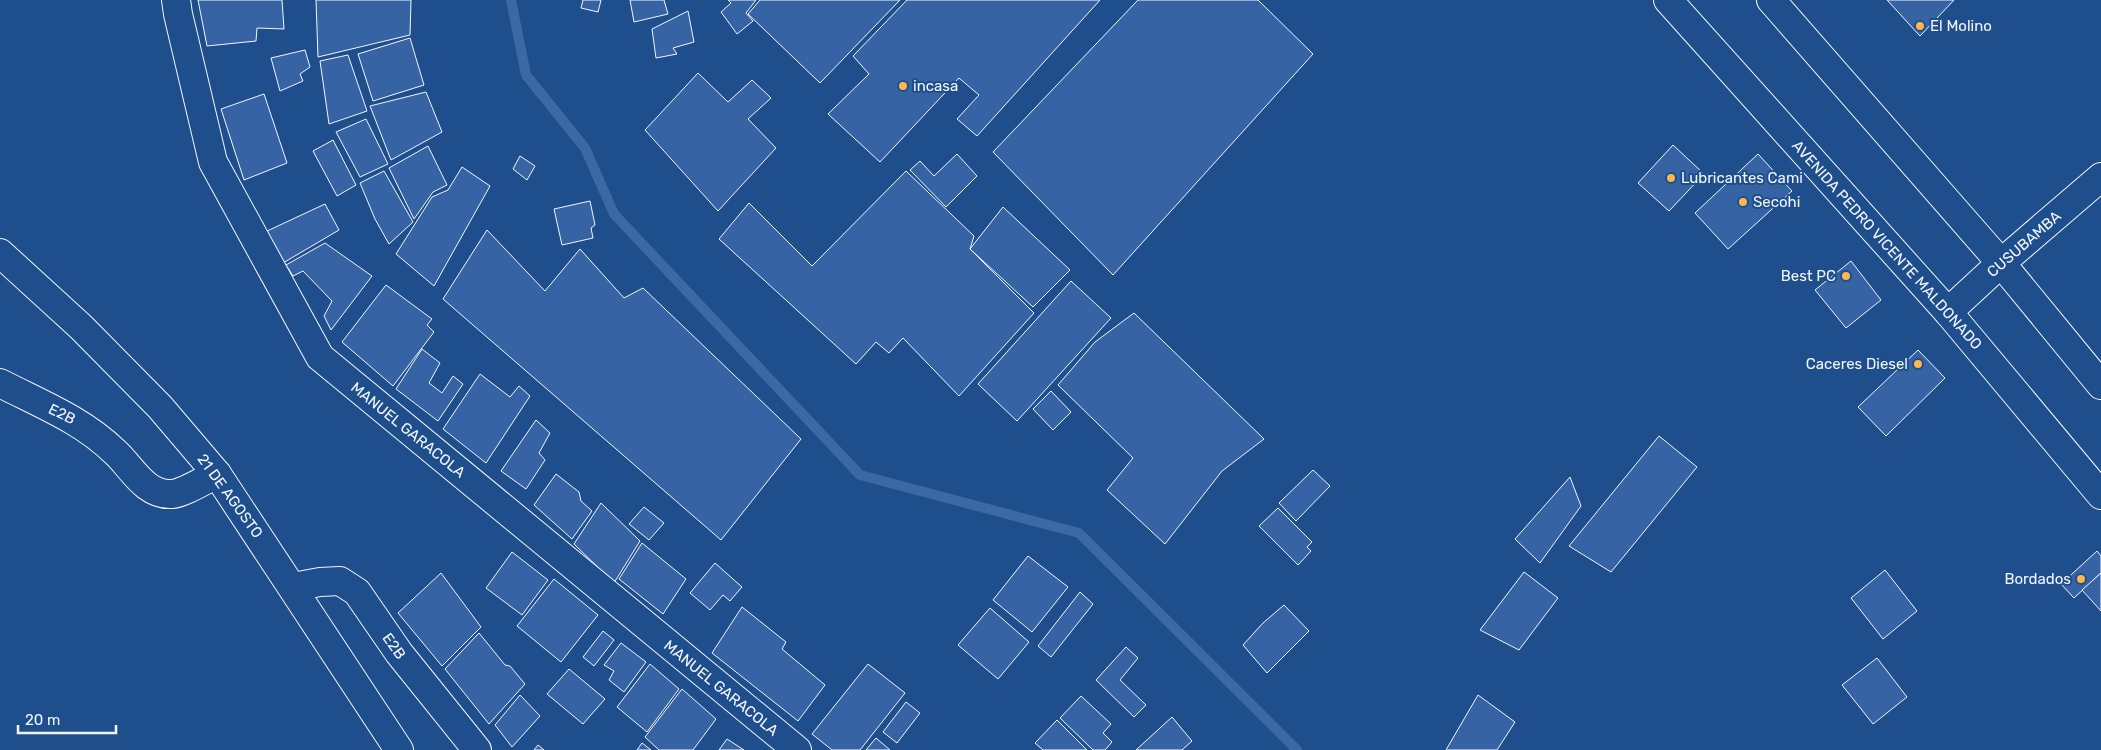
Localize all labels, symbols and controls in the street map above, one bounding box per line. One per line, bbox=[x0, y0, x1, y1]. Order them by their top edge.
place label: El Molino bbox=[1930, 17, 1992, 35]
marker: El Molino bbox=[1914, 20, 1926, 32]
place label: incasa bbox=[913, 77, 958, 95]
marker: incasa bbox=[897, 80, 909, 92]
street label: AVENIDA PEDRO VICENTE MALDONADO bbox=[1788, 137, 1986, 353]
place label: Lubricantes Cami bbox=[1681, 169, 1803, 187]
marker: Lubricantes Cami bbox=[1665, 172, 1677, 184]
place label: Secohi bbox=[1753, 193, 1800, 211]
marker: Secohi bbox=[1737, 196, 1749, 208]
street label: CUSUBAMBA bbox=[1983, 207, 2065, 281]
place label: Best PC bbox=[1781, 267, 1836, 285]
marker: Best PC bbox=[1840, 270, 1852, 282]
place label: Caceres Diesel bbox=[1806, 355, 1908, 373]
marker: Caceres Diesel bbox=[1912, 358, 1924, 370]
street label: MANUEL GARACOLA bbox=[347, 378, 469, 482]
street label: E2B bbox=[46, 400, 78, 428]
street label: 21 DE AGOSTO bbox=[193, 450, 267, 542]
place label: Bordados bbox=[2004, 570, 2071, 588]
marker: Bordados bbox=[2075, 573, 2087, 585]
street label: E2B bbox=[379, 629, 409, 663]
street label: MANUEL GARACOLA bbox=[660, 636, 782, 740]
scale bar bbox=[18, 702, 115, 734]
text: 20 m bbox=[25, 711, 60, 729]

